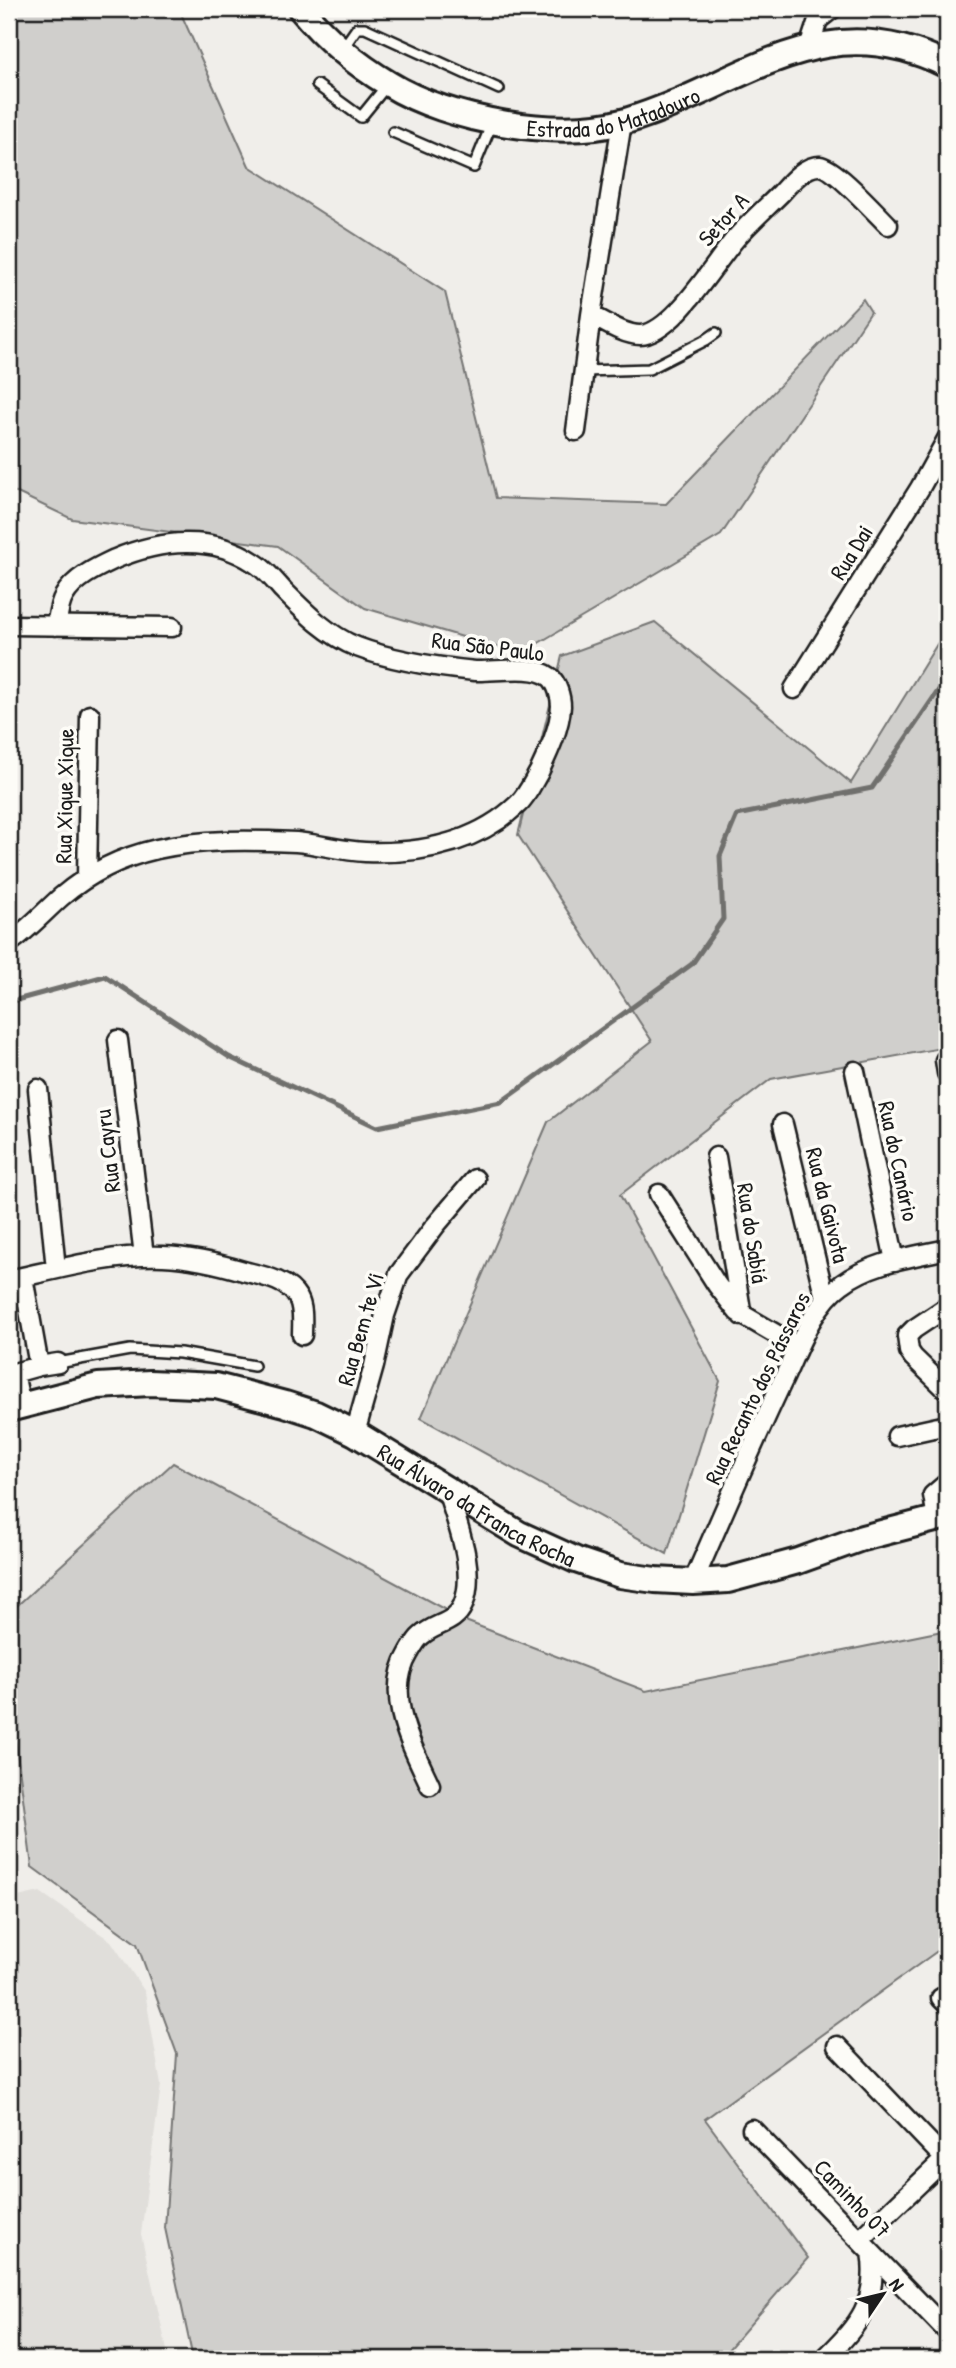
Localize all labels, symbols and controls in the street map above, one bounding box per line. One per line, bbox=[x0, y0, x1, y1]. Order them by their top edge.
street label: Estrada do Matadouro bbox=[526, 79, 704, 144]
street label: Setor A bbox=[691, 185, 755, 253]
street label: Rua Dai bbox=[822, 519, 880, 585]
street label: Rua São Paulo bbox=[430, 624, 546, 668]
street label: Rua Xique Xique bbox=[47, 728, 81, 864]
street label: Rua do Canário bbox=[871, 1098, 927, 1224]
street label: Rua Cayru bbox=[87, 1108, 127, 1194]
street label: Rua da Gaivota bbox=[799, 1144, 857, 1266]
street label: Rua do Sabiá bbox=[730, 1181, 776, 1285]
street label: Rua Bem te Vi bbox=[329, 1269, 391, 1389]
street label: Rua Recanto dos Pássaros bbox=[697, 1286, 817, 1489]
street label: Rua Álvaro da Franca Rocha bbox=[372, 1435, 581, 1573]
street label: Caminho 07 bbox=[808, 2152, 898, 2244]
north arrow bbox=[848, 2260, 918, 2330]
text: N bbox=[883, 2273, 910, 2296]

